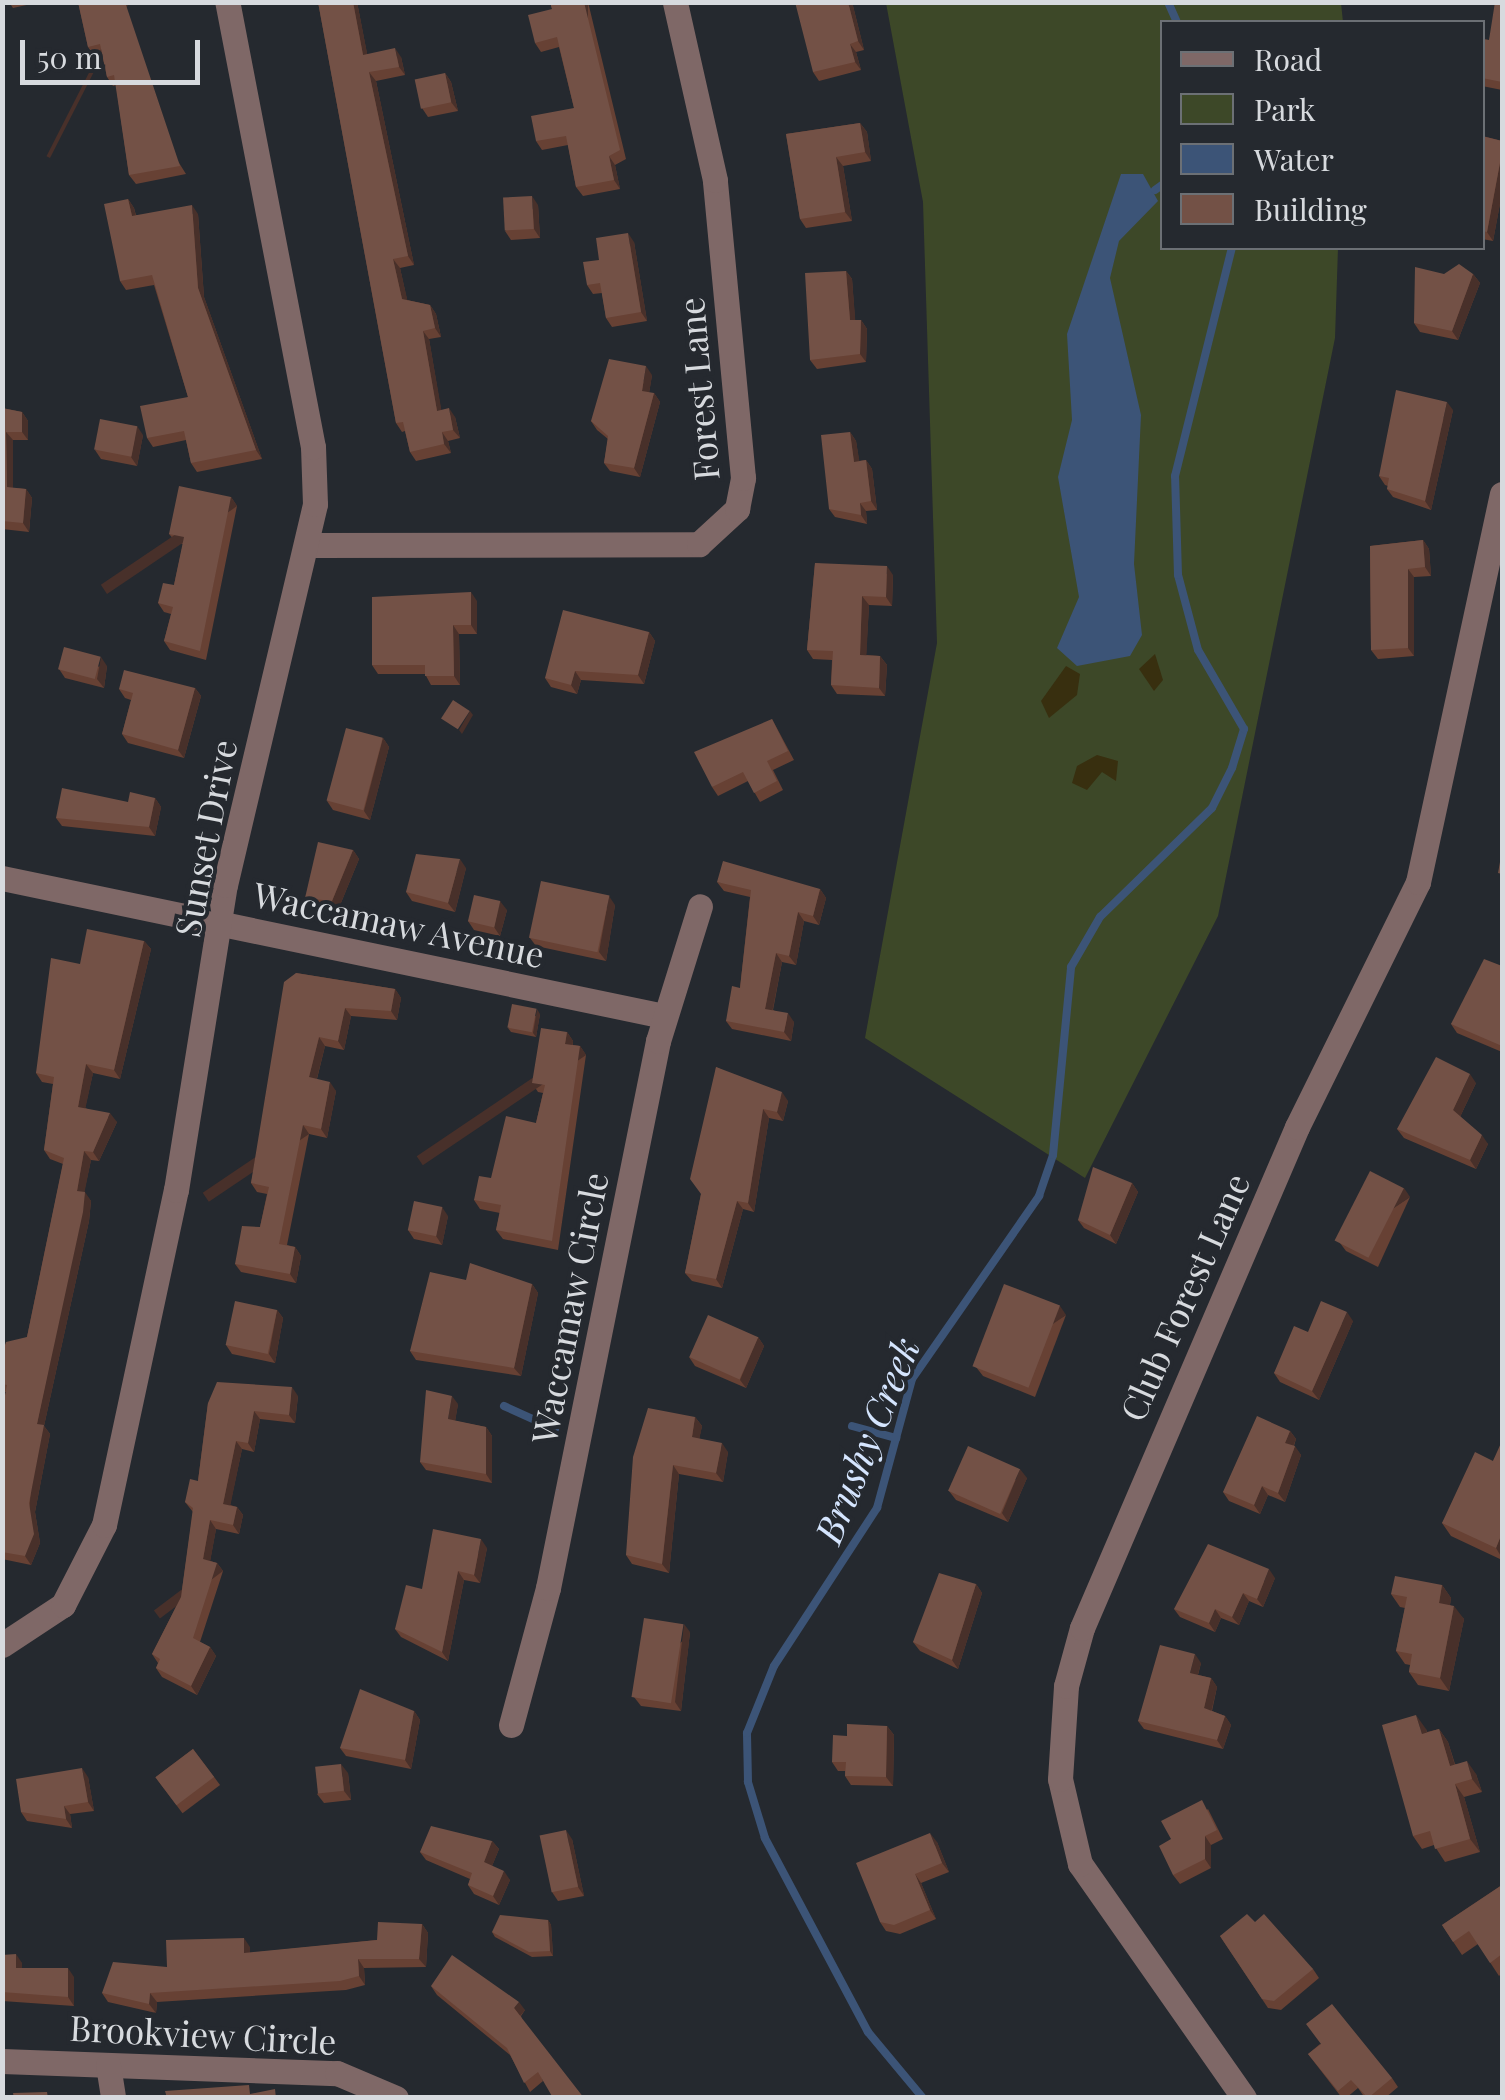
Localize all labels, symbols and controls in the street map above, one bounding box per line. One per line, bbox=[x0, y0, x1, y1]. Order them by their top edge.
scale bar bbox=[25, 20, 205, 82]
legend bbox=[1160, 20, 1485, 250]
text: 50 m bbox=[37, 37, 102, 77]
text: Road bbox=[1254, 39, 1322, 79]
text: Park bbox=[1254, 89, 1316, 129]
text: Water bbox=[1254, 139, 1334, 179]
text: Building bbox=[1254, 189, 1367, 229]
street label: Forest Lane bbox=[669, 295, 727, 483]
street label: Sunset Drive bbox=[165, 736, 245, 940]
street label: Waccamaw Avenue bbox=[249, 872, 549, 976]
street label: Club Forest Lane bbox=[1111, 1166, 1257, 1428]
street label: Waccamaw Circle bbox=[522, 1168, 616, 1448]
water label: Brushy Creek bbox=[804, 1331, 928, 1549]
street label: Brookview Circle bbox=[68, 2006, 338, 2062]

